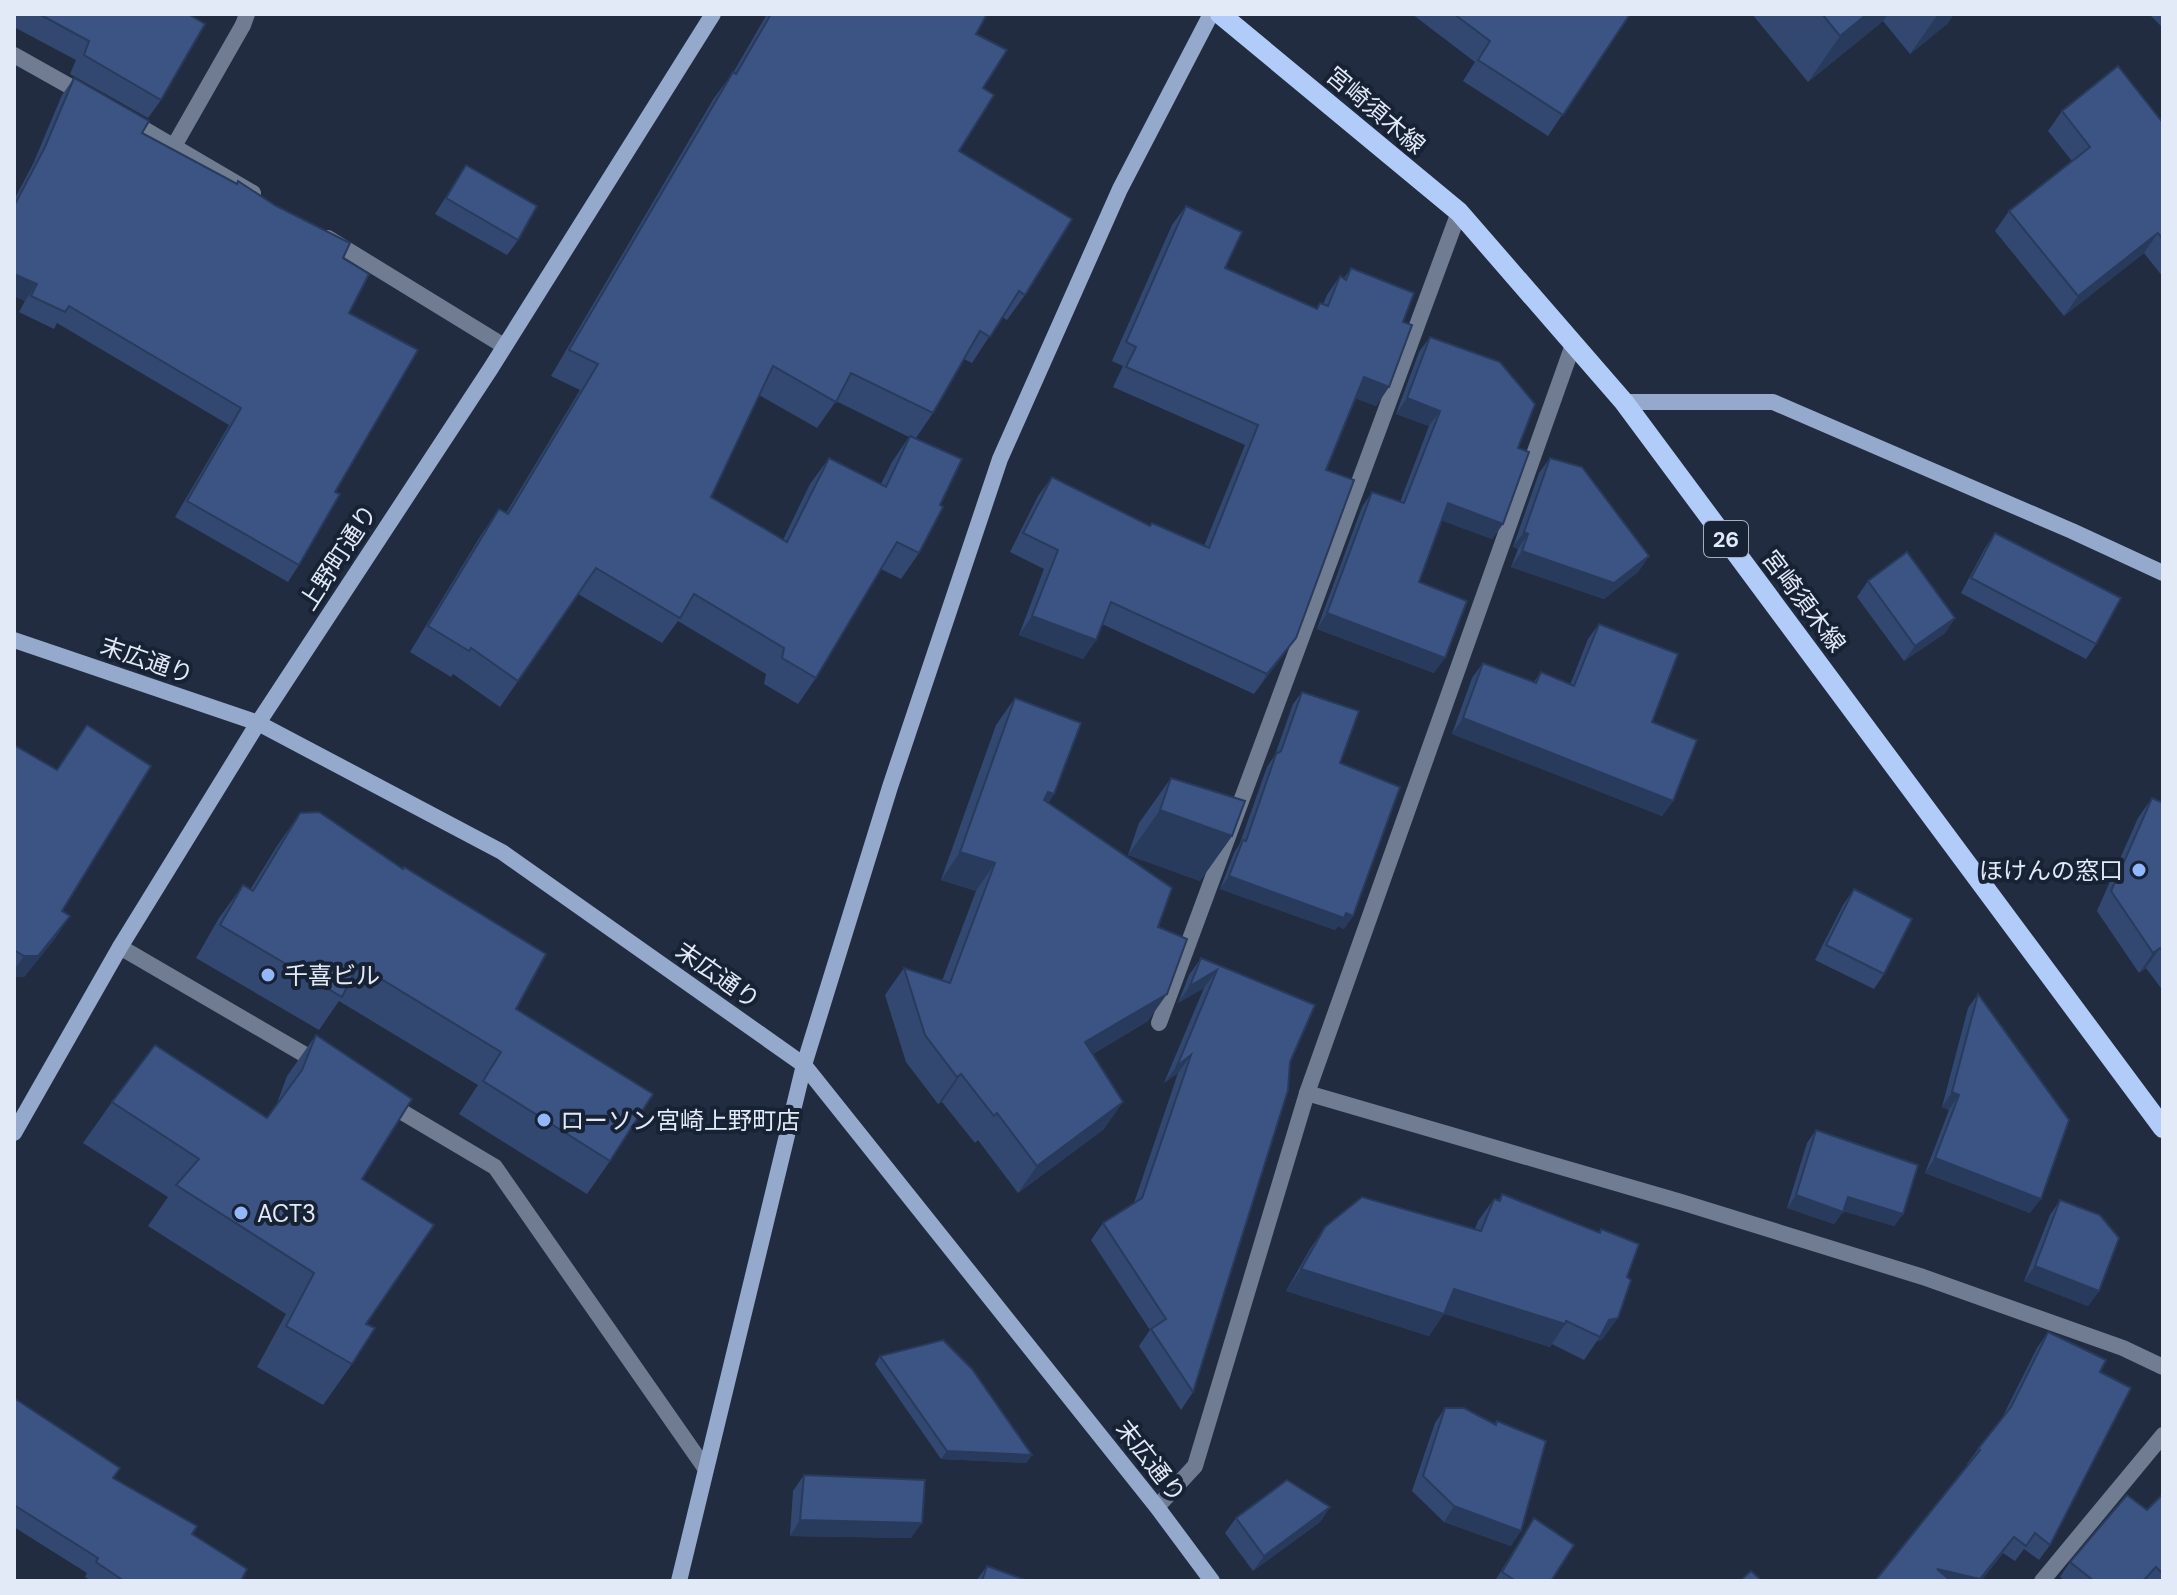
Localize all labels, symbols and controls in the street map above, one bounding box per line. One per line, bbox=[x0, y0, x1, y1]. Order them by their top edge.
street label: 宮崎須木線 bbox=[1320, 60, 1432, 160]
street label: 上野町通り bbox=[292, 498, 384, 616]
road number: 26 bbox=[1704, 521, 1748, 557]
street label: 宮崎須木線 bbox=[1756, 544, 1852, 658]
street label: 末広通り bbox=[97, 630, 197, 690]
place label: ほけんの窓口 bbox=[1979, 855, 2123, 886]
marker: ほけんの窓口 bbox=[2130, 861, 2148, 879]
street label: 末広通り bbox=[670, 935, 766, 1015]
place label: 千喜ビル bbox=[284, 960, 380, 991]
marker: 千喜ビル bbox=[259, 966, 277, 984]
place label: ローソン宮崎上野町店 bbox=[560, 1105, 800, 1136]
marker: ローソン宮崎上野町店 bbox=[535, 1111, 553, 1129]
place label: ACT3 bbox=[257, 1198, 316, 1229]
marker: ACT3 bbox=[232, 1204, 250, 1222]
street label: 末広通り bbox=[1109, 1414, 1193, 1508]

